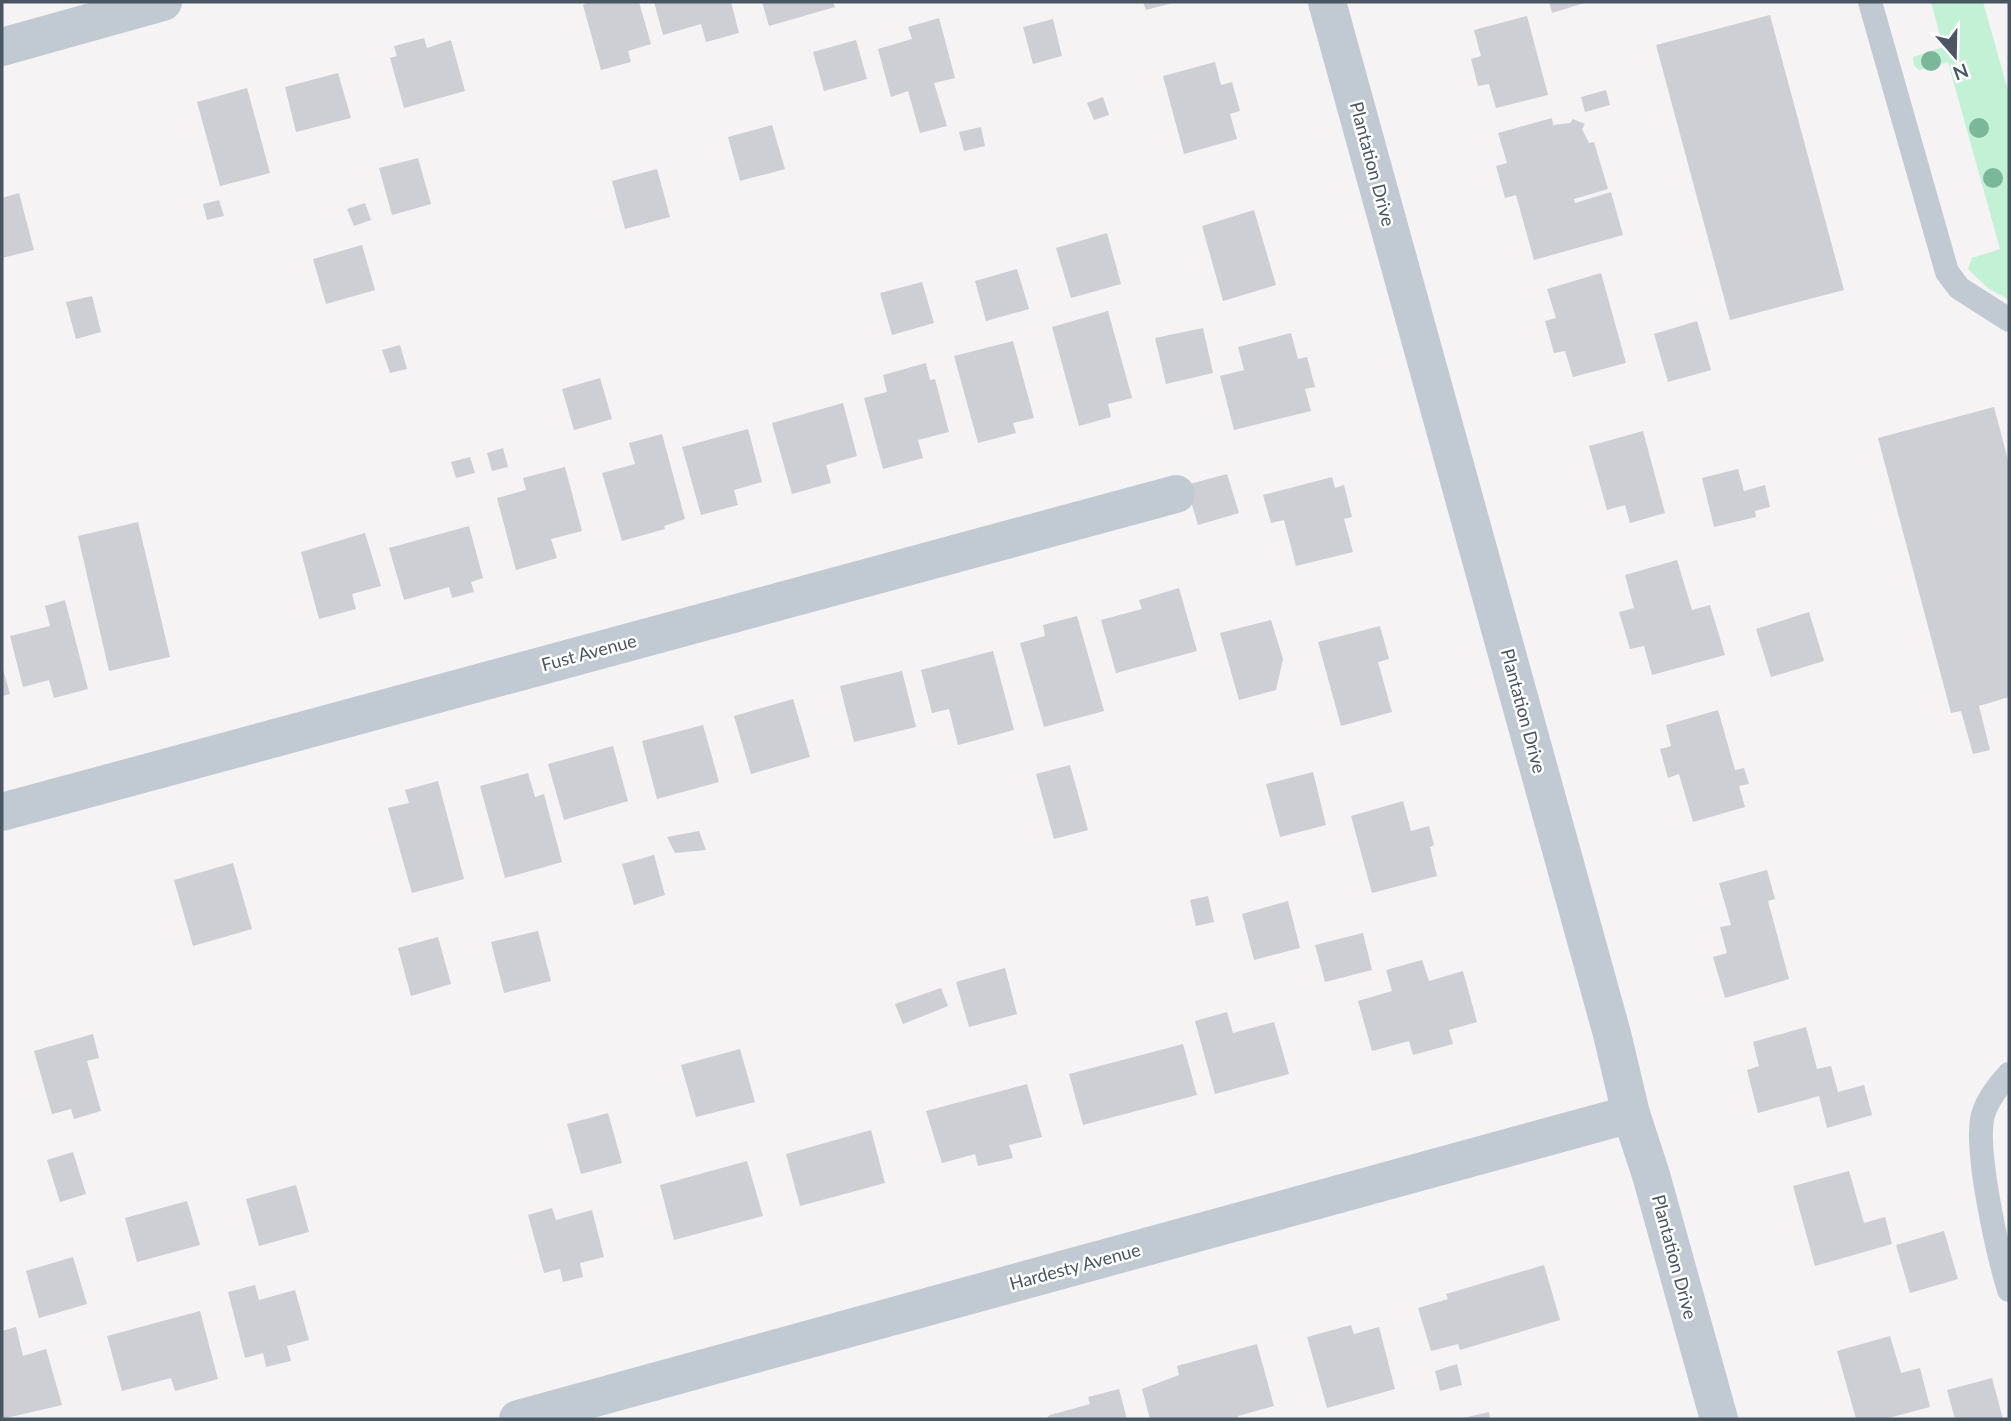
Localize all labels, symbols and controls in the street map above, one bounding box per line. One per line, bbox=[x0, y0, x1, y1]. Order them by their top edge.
north arrow bbox=[1920, 21, 1990, 91]
text: N bbox=[1950, 59, 1972, 86]
street label: Plantation Drive bbox=[1346, 99, 1400, 228]
street label: Fust Avenue bbox=[539, 629, 639, 675]
street label: Plantation Drive bbox=[1497, 646, 1551, 775]
street label: Plantation Drive bbox=[1648, 1192, 1702, 1321]
street label: Hardesty Avenue bbox=[1007, 1238, 1143, 1294]

